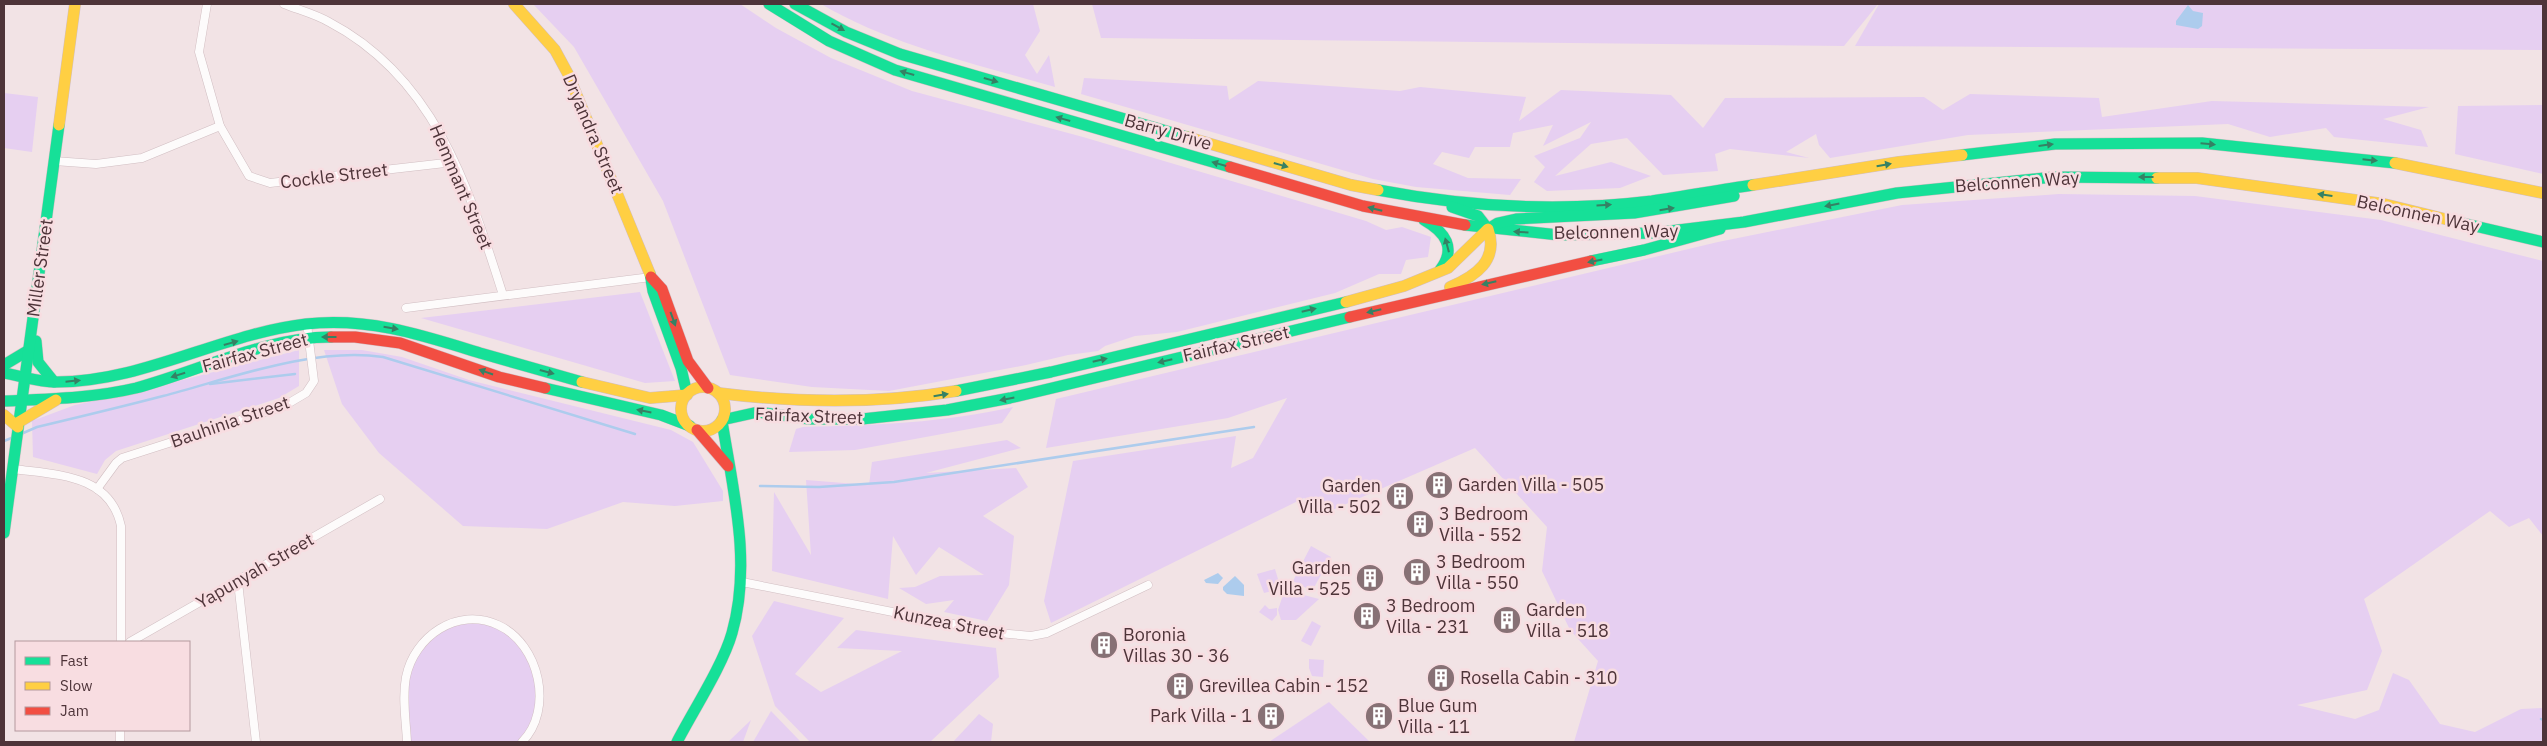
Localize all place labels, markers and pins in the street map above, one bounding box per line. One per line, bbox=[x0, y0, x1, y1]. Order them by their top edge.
building icon: Garden Villa - 505 bbox=[1424, 470, 1454, 500]
place label: Garden Villa - 505 bbox=[1458, 473, 1604, 496]
place label: Garden Villa - 502 bbox=[1298, 474, 1381, 518]
building icon: Garden Villa - 502 bbox=[1385, 481, 1415, 511]
place label: 3 Bedroom Villa - 552 bbox=[1439, 502, 1529, 546]
building icon: 3 Bedroom Villa - 552 bbox=[1405, 509, 1435, 539]
place label: 3 Bedroom Villa - 550 bbox=[1436, 550, 1526, 594]
place label: Garden Villa - 525 bbox=[1268, 556, 1351, 600]
building icon: 3 Bedroom Villa - 550 bbox=[1402, 557, 1432, 587]
building icon: Garden Villa - 525 bbox=[1355, 563, 1385, 593]
place label: 3 Bedroom Villa - 231 bbox=[1386, 594, 1476, 638]
place label: Garden Villa - 518 bbox=[1526, 598, 1609, 642]
building icon: 3 Bedroom Villa - 231 bbox=[1352, 601, 1382, 631]
building icon: Garden Villa - 518 bbox=[1492, 605, 1522, 635]
place label: Boronia Villas 30 - 36 bbox=[1123, 623, 1230, 667]
building icon: Boronia Villas 30 - 36 bbox=[1089, 630, 1119, 660]
building icon: Rosella Cabin - 310 bbox=[1426, 663, 1456, 693]
place label: Rosella Cabin - 310 bbox=[1460, 666, 1618, 689]
building icon: Grevillea Cabin - 152 bbox=[1165, 671, 1195, 701]
place label: Grevillea Cabin - 152 bbox=[1199, 674, 1369, 697]
place label: Blue Gum Villa - 11 bbox=[1398, 694, 1477, 738]
building icon: Park Villa - 1 bbox=[1256, 701, 1286, 731]
building icon: Blue Gum Villa - 11 bbox=[1364, 701, 1394, 731]
place label: Park Villa - 1 bbox=[1150, 704, 1252, 727]

